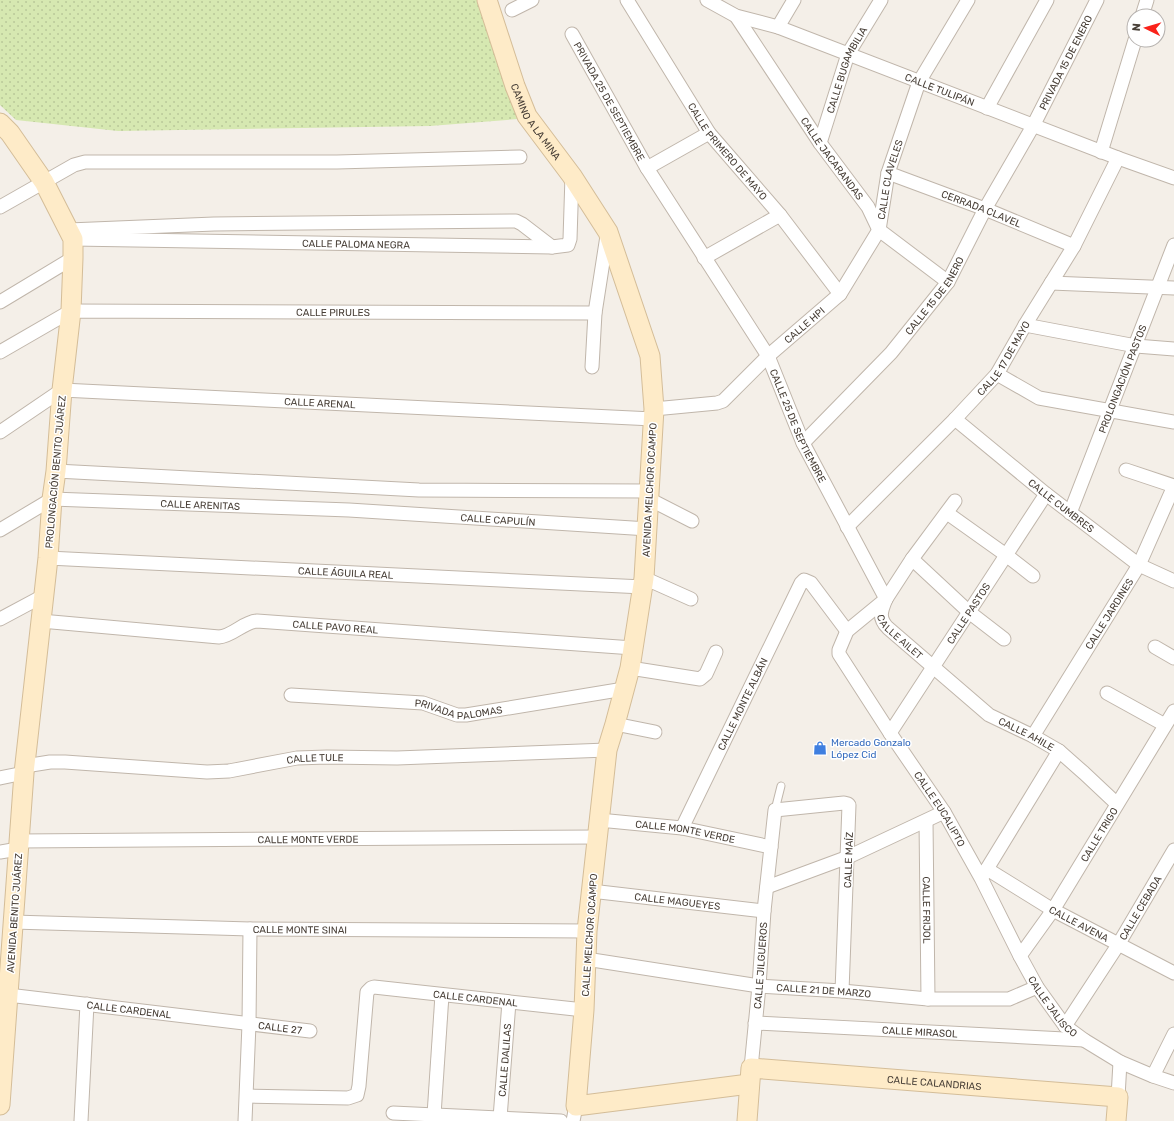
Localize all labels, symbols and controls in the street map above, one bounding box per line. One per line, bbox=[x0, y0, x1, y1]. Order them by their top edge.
north arrow bbox=[1126, 8, 1166, 48]
street label: PRIVADA 15 DE ENERO bbox=[1037, 13, 1095, 112]
text: N bbox=[1130, 23, 1143, 32]
street label: CALLE BUGAMBILIA bbox=[825, 25, 870, 115]
street label: PRIVADA 25 DE SEPTIEMBRE bbox=[571, 40, 647, 163]
street label: CALLE TULIPÁN bbox=[903, 71, 976, 109]
street label: CAMINO A LA MINA bbox=[508, 82, 563, 163]
street label: CALLE PRIMERO DE MAYO bbox=[685, 101, 769, 203]
street label: CALLE JACARANDAS bbox=[798, 115, 866, 203]
street label: CALLE CLAVELES bbox=[876, 138, 906, 221]
street label: CERRADA CLAVEL bbox=[939, 188, 1023, 231]
street label: CALLE PALOMA NEGRA bbox=[302, 238, 410, 252]
street label: CALLE 15 DE ENERO bbox=[903, 255, 967, 338]
street label: CALLE HPI bbox=[782, 305, 827, 346]
street label: CALLE PIRULES bbox=[296, 307, 370, 319]
street label: CALLE 17 DE MAYO bbox=[975, 319, 1033, 398]
street label: PROLONGACIÓN PASTOS bbox=[1097, 323, 1149, 435]
street label: CALLE 25 DE SEPTIEMBRE bbox=[767, 367, 828, 485]
street label: PROLONGACIÓN BENITO JUÁREZ bbox=[43, 395, 69, 549]
street label: CALLE ARENAL bbox=[284, 396, 356, 411]
street label: AVENIDA MELCHOR OCAMPO bbox=[640, 422, 660, 558]
street label: CALLE CUMBRES bbox=[1025, 477, 1096, 535]
street label: CALLE ARENITAS bbox=[160, 498, 240, 513]
street label: CALLE CAPULÍN bbox=[460, 512, 536, 529]
street label: CALLE ÁGUILA REAL bbox=[298, 565, 394, 582]
street label: CALLE JARDINES bbox=[1083, 576, 1136, 652]
street label: CALLE PASTOS bbox=[945, 581, 993, 647]
street label: CALLE AILET bbox=[874, 613, 925, 662]
street label: CALLE PAVO REAL bbox=[292, 619, 379, 637]
street label: CALLE MONTE ALBÁN bbox=[716, 656, 771, 753]
street label: PRIVADA PALOMAS bbox=[414, 698, 503, 722]
street label: CALLE AHILE bbox=[996, 715, 1056, 754]
place label: Mercado Gonzalo López Cid bbox=[831, 737, 911, 761]
shop icon: Mercado Gonzalo López Cid bbox=[812, 740, 828, 756]
street label: CALLE TULE bbox=[286, 752, 344, 767]
street label: CALLE EUCALIPTO bbox=[911, 770, 967, 849]
street label: CALLE TRIGO bbox=[1079, 805, 1121, 864]
street label: CALLE MONTE VERDE bbox=[635, 819, 736, 846]
street label: CALLE MAÍZ bbox=[842, 832, 856, 888]
street label: CALLE MONTE VERDE bbox=[257, 834, 359, 846]
street label: AVENIDA BENITO JUÁREZ bbox=[5, 853, 25, 973]
street label: CALLE MELCHOR OCAMPO bbox=[580, 873, 600, 997]
street label: CALLE CEBADA bbox=[1117, 874, 1165, 943]
street label: CALLE FRIJOL bbox=[920, 876, 932, 944]
street label: CALLE MAGUEYES bbox=[634, 891, 721, 913]
street label: CALLE AVENA bbox=[1046, 904, 1111, 945]
street label: CALLE JILGUEROS bbox=[752, 922, 770, 1010]
street label: CALLE MONTE SINAI bbox=[253, 924, 347, 937]
street label: CALLE JALISCO bbox=[1025, 974, 1079, 1040]
street label: CALLE 21 DE MARZO bbox=[776, 982, 872, 1001]
street label: CALLE CARDENAL bbox=[432, 989, 519, 1010]
street label: CALLE CARDENAL bbox=[86, 999, 172, 1021]
street label: CALLE 27 bbox=[257, 1020, 303, 1037]
street label: CALLE DALILAS bbox=[497, 1023, 514, 1097]
street label: CALLE MIRASOL bbox=[882, 1025, 958, 1040]
street label: CALLE CALANDRIAS bbox=[887, 1074, 982, 1093]

